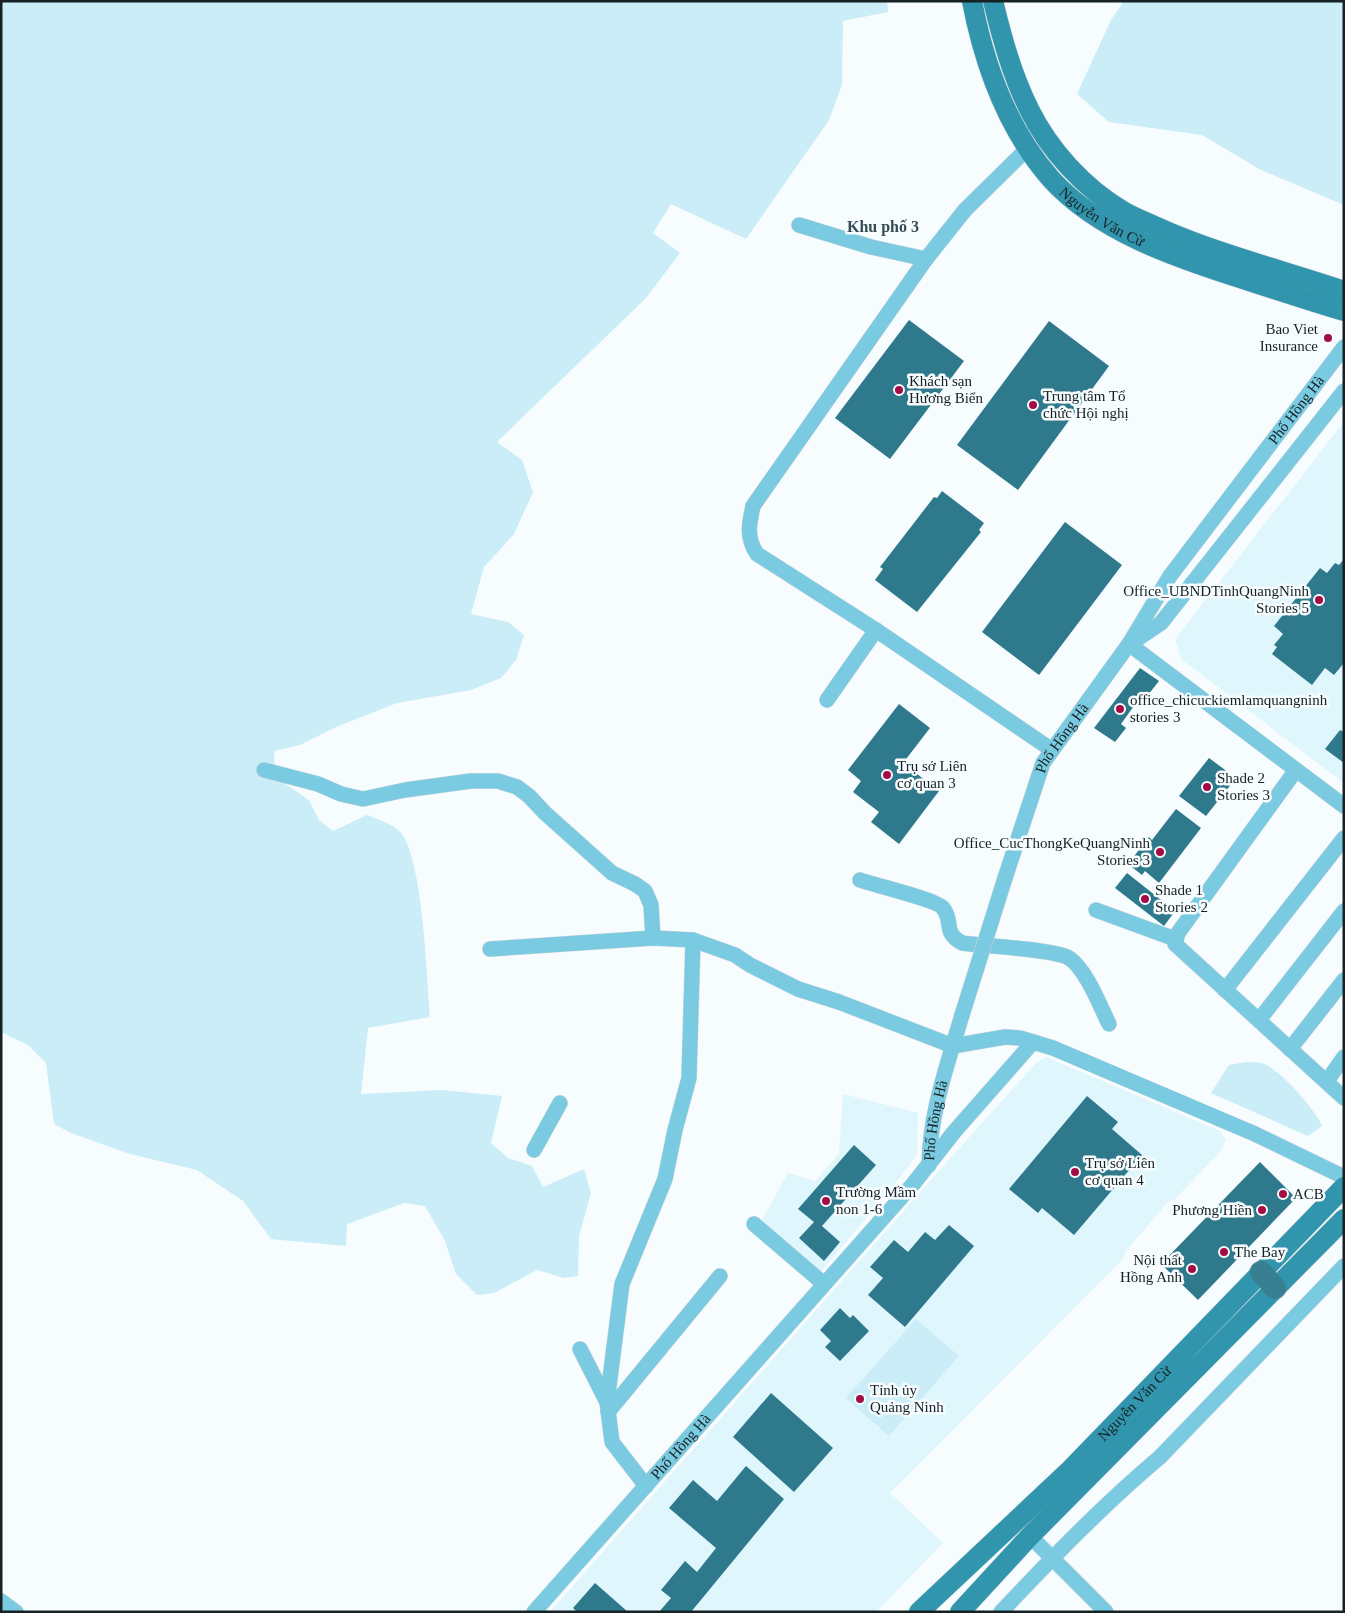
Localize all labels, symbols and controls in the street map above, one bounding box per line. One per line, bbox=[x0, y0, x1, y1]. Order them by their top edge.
street label: Nguyễn Văn Cừ bbox=[1056, 184, 1148, 250]
district label: Khu phố 3 bbox=[847, 218, 919, 236]
place label: Bao Viet Insurance bbox=[1260, 321, 1319, 354]
marker: Bao Viet Insurance bbox=[1322, 332, 1334, 344]
street label: Phố Hồng Hà bbox=[1265, 372, 1328, 447]
place label: Khách sạn Hương Biển bbox=[909, 373, 983, 406]
marker: Khách sạn Hương Biển bbox=[893, 384, 905, 396]
place label: Trung tâm Tổ chức Hội nghị bbox=[1043, 388, 1129, 421]
marker: Trung tâm Tổ chức Hội nghị bbox=[1027, 399, 1039, 411]
place label: Office_UBNDTinhQuangNinh Stories 5 bbox=[1123, 583, 1309, 616]
marker: Office_UBNDTinhQuangNinh Stories 5 bbox=[1313, 594, 1325, 606]
place label: office_chicuckiemlamquangninh stories 3 bbox=[1130, 692, 1328, 725]
street label: Phố Hồng Hà bbox=[1032, 700, 1092, 775]
marker: office_chicuckiemlamquangninh stories 3 bbox=[1114, 703, 1126, 715]
place label: Trụ sở Liên cơ quan 3 bbox=[897, 758, 967, 791]
marker: Trụ sở Liên cơ quan 3 bbox=[881, 769, 893, 781]
place label: Shade 2 Stories 3 bbox=[1217, 770, 1270, 803]
marker: Shade 2 Stories 3 bbox=[1201, 781, 1213, 793]
place label: Office_CucThongKeQuangNinh Stories 3 bbox=[954, 835, 1150, 868]
marker: Office_CucThongKeQuangNinh Stories 3 bbox=[1154, 846, 1166, 858]
place label: Shade 1 Stories 2 bbox=[1155, 882, 1208, 915]
marker: Shade 1 Stories 2 bbox=[1139, 893, 1151, 905]
street label: Phố Hồng Hà bbox=[921, 1078, 950, 1161]
place label: Trụ sở Liên cơ quan 4 bbox=[1085, 1155, 1155, 1188]
marker: Trụ sở Liên cơ quan 4 bbox=[1069, 1166, 1081, 1178]
place label: Trường Mầm non 1-6 bbox=[836, 1184, 916, 1217]
place label: ACB bbox=[1293, 1186, 1324, 1202]
marker: ACB bbox=[1277, 1188, 1289, 1200]
marker: Trường Mầm non 1-6 bbox=[820, 1195, 832, 1207]
place label: Phương Hiền bbox=[1172, 1202, 1252, 1218]
marker: Phương Hiền bbox=[1256, 1204, 1268, 1216]
place label: The Bay bbox=[1234, 1244, 1286, 1260]
marker: The Bay bbox=[1218, 1246, 1230, 1258]
place label: Nội thất Hồng Anh bbox=[1120, 1252, 1183, 1285]
marker: Nội thất Hồng Anh bbox=[1186, 1263, 1198, 1275]
street label: Nguyễn Văn Cừ bbox=[1095, 1362, 1175, 1444]
place label: Tỉnh ủy Quảng Ninh bbox=[870, 1382, 944, 1415]
marker: Tỉnh ủy Quảng Ninh bbox=[854, 1393, 866, 1405]
street label: Phố Hồng Hà bbox=[647, 1410, 714, 1482]

